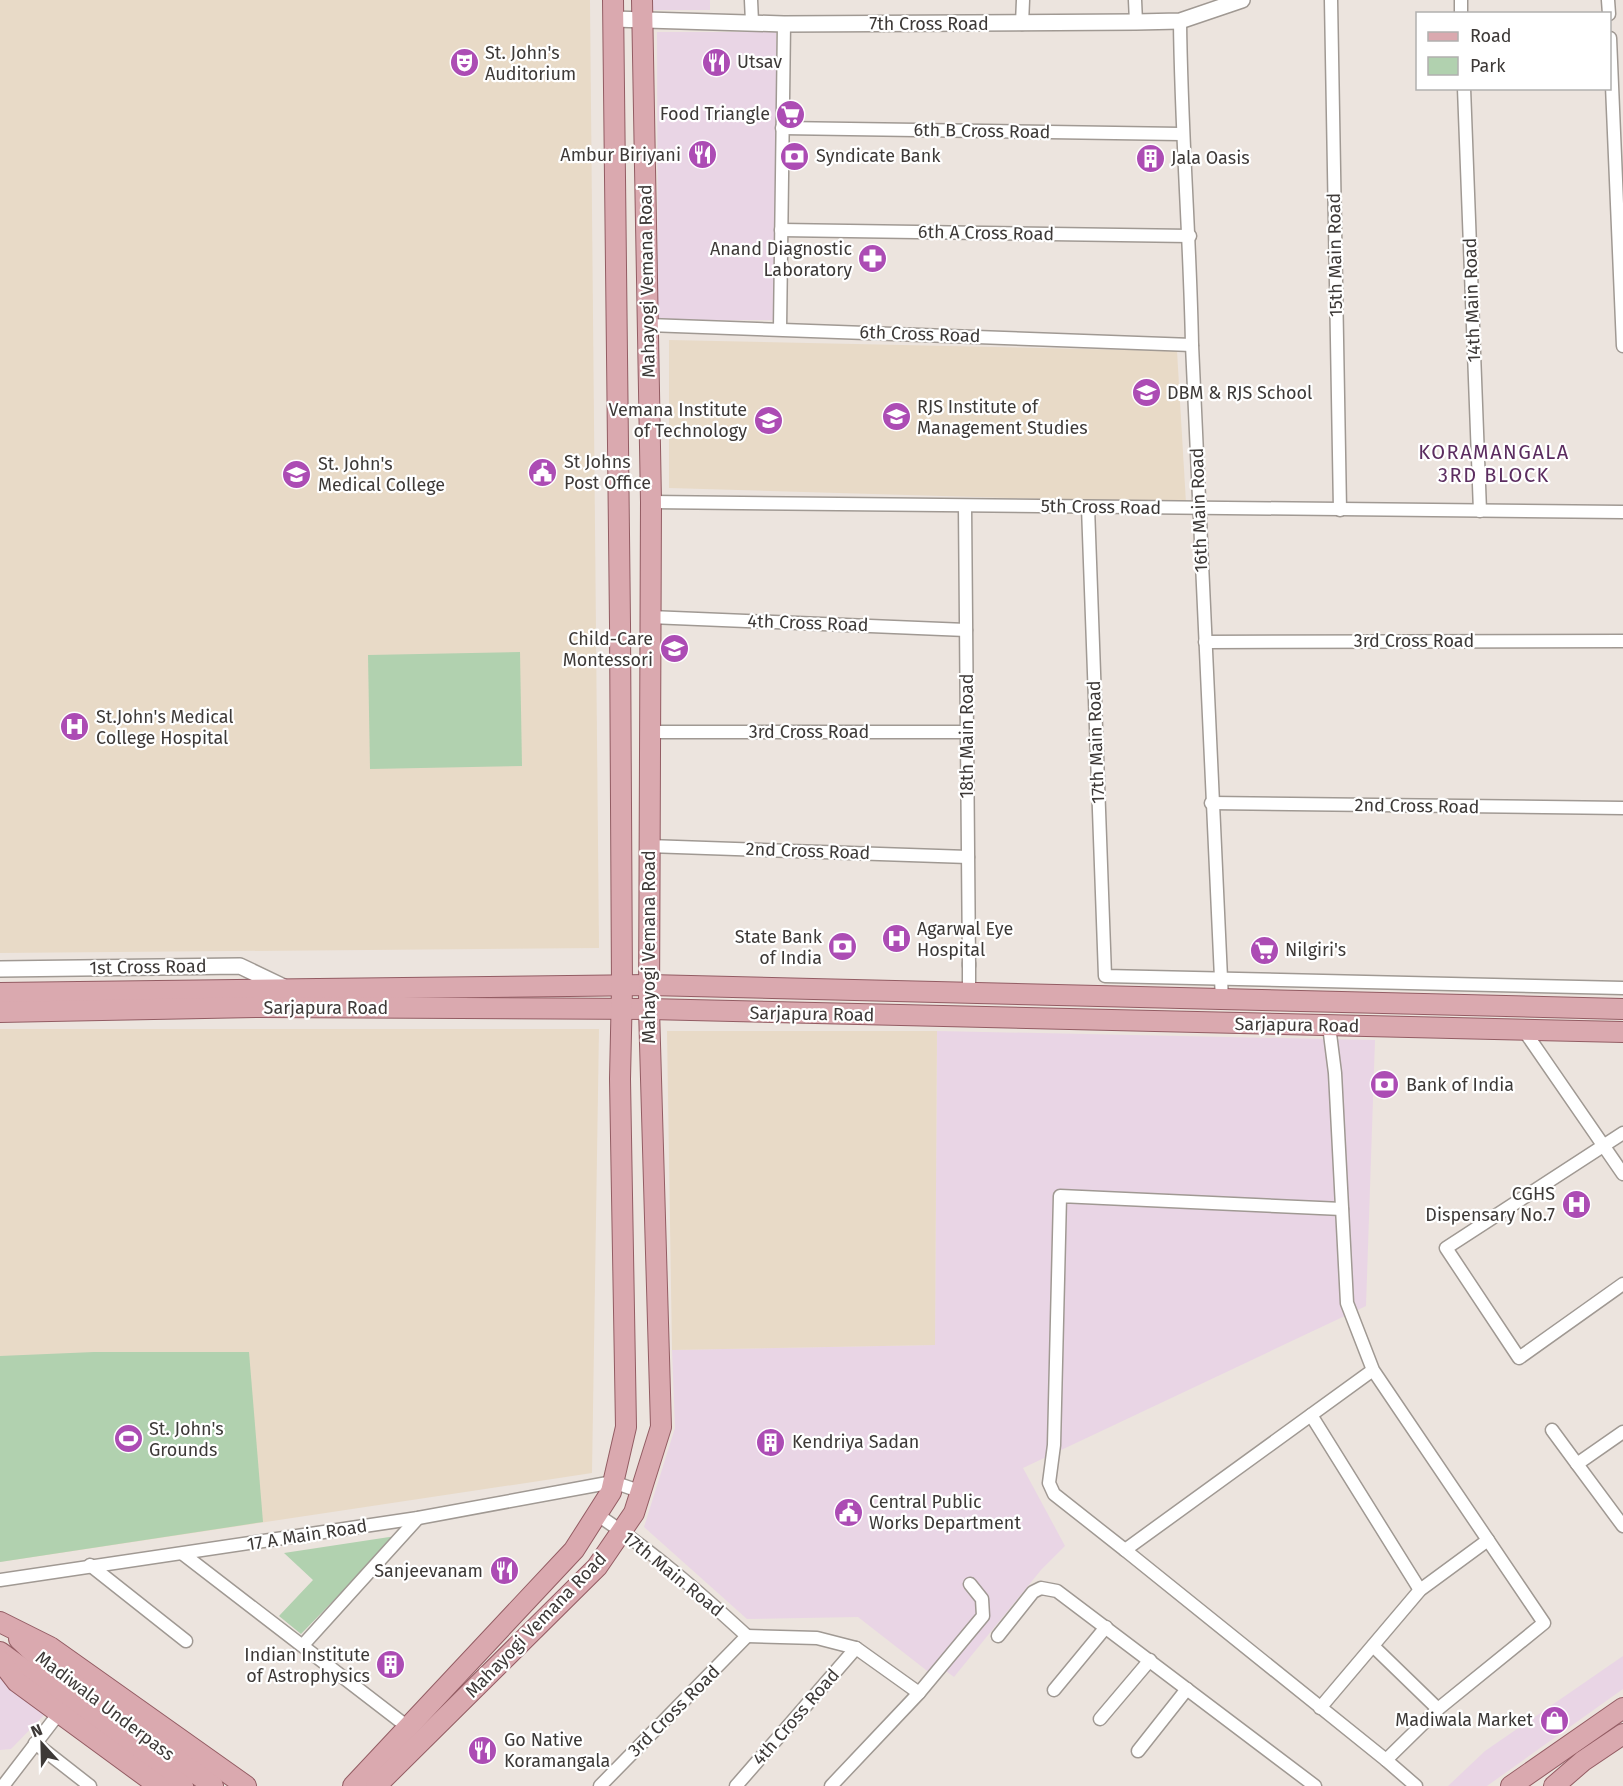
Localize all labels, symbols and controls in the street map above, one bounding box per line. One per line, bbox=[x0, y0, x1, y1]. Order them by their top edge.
legend bbox=[1416, 12, 1611, 90]
street label: 7th Cross Road bbox=[869, 13, 989, 35]
text: Road bbox=[1470, 25, 1512, 47]
place label: St. John's Auditorium bbox=[485, 42, 576, 85]
restaurant icon: Utsav bbox=[700, 46, 732, 78]
theatre icon: St. John's Auditorium bbox=[448, 47, 480, 79]
place label: Utsav bbox=[737, 51, 782, 73]
text: Park bbox=[1470, 55, 1506, 77]
supermarket icon: Food Triangle bbox=[775, 98, 807, 130]
place label: Food Triangle bbox=[660, 103, 770, 125]
street label: 6th B Cross Road bbox=[913, 119, 1051, 143]
restaurant icon: Ambur Biriyani bbox=[686, 139, 718, 171]
bank icon: Syndicate Bank bbox=[779, 140, 811, 172]
building icon: Jala Oasis bbox=[1134, 142, 1166, 174]
place label: Ambur Biriyani bbox=[560, 144, 681, 166]
place label: Syndicate Bank bbox=[816, 145, 941, 167]
place label: Jala Oasis bbox=[1171, 147, 1250, 169]
street label: Mahayogi Vemana Road bbox=[634, 184, 660, 378]
street label: 15th Main Road bbox=[1323, 193, 1347, 317]
street label: 6th A Cross Road bbox=[918, 221, 1054, 245]
street label: 14th Main Road bbox=[1459, 237, 1485, 363]
place label: Anand Diagnostic Laboratory bbox=[710, 238, 852, 281]
pharmacy icon: Anand Diagnostic Laboratory bbox=[857, 243, 889, 275]
street label: 6th Cross Road bbox=[859, 321, 981, 347]
school or university icon: DBM & RJS School bbox=[1130, 377, 1162, 409]
place label: DBM & RJS School bbox=[1167, 382, 1312, 404]
place label: RJS Institute of Management Studies bbox=[917, 396, 1088, 439]
place label: Vemana Institute of Technology bbox=[608, 399, 747, 442]
school or university icon: RJS Institute of Management Studies bbox=[880, 401, 912, 433]
school or university icon: Vemana Institute of Technology bbox=[752, 404, 784, 436]
district label: KORAMANGALA 3RD BLOCK bbox=[1418, 440, 1570, 487]
street label: 16th Main Road bbox=[1186, 447, 1212, 573]
place label: St Johns Post Office bbox=[564, 451, 651, 494]
place label: St. John's Medical College bbox=[318, 453, 445, 496]
public building icon: St Johns Post Office bbox=[527, 456, 559, 488]
school or university icon: St. John's Medical College bbox=[281, 458, 313, 490]
street label: 5th Cross Road bbox=[1041, 495, 1161, 519]
street label: 4th Cross Road bbox=[747, 610, 869, 636]
place label: Child-Care Montessori bbox=[563, 628, 653, 671]
street label: 3rd Cross Road bbox=[1354, 630, 1474, 652]
school or university icon: Child-Care Montessori bbox=[658, 633, 690, 665]
street label: 18th Main Road bbox=[956, 673, 978, 799]
street label: 17th Main Road bbox=[1083, 680, 1109, 804]
place label: St.John's Medical College Hospital bbox=[96, 706, 234, 749]
hospital icon: St.John's Medical College Hospital bbox=[59, 711, 91, 743]
street label: 3rd Cross Road bbox=[749, 721, 869, 743]
street label: 2nd Cross Road bbox=[1354, 794, 1480, 818]
street label: 2nd Cross Road bbox=[745, 838, 871, 864]
street label: Mahayogi Vemana Road bbox=[638, 850, 660, 1044]
place label: Agarwal Eye Hospital bbox=[917, 918, 1013, 961]
hospital icon: Agarwal Eye Hospital bbox=[880, 923, 912, 955]
place label: State Bank of India bbox=[735, 926, 823, 969]
bank icon: State Bank of India bbox=[827, 931, 859, 963]
supermarket icon: Nilgiri's bbox=[1248, 934, 1280, 966]
place label: Nilgiri's bbox=[1285, 939, 1346, 961]
street label: 1st Cross Road bbox=[89, 955, 207, 979]
street label: Sarjapura Road bbox=[264, 997, 388, 1019]
street label: Sarjapura Road bbox=[749, 1002, 875, 1026]
street label: Sarjapura Road bbox=[1234, 1013, 1360, 1037]
bank icon: Bank of India bbox=[1369, 1069, 1401, 1101]
place label: Bank of India bbox=[1406, 1074, 1514, 1096]
place label: CGHS Dispensary No.7 bbox=[1425, 1183, 1555, 1226]
hospital icon: CGHS Dispensary No.7 bbox=[1560, 1188, 1592, 1220]
place label: St. John's Grounds bbox=[149, 1418, 224, 1461]
sports icon: St. John's Grounds bbox=[112, 1423, 144, 1455]
building icon: Kendriya Sadan bbox=[755, 1426, 787, 1458]
place label: Kendriya Sadan bbox=[792, 1431, 919, 1453]
place label: Central Public Works Department bbox=[869, 1491, 1021, 1534]
public building icon: Central Public Works Department bbox=[832, 1496, 864, 1528]
street label: 17 A Main Road bbox=[245, 1515, 369, 1555]
street label: 17th Main Road bbox=[618, 1527, 728, 1621]
street label: Mahayogi Vemana Road bbox=[461, 1548, 611, 1702]
restaurant icon: Sanjeevanam bbox=[488, 1555, 520, 1587]
place label: Sanjeevanam bbox=[374, 1560, 483, 1582]
place label: Indian Institute of Astrophysics bbox=[244, 1644, 370, 1687]
street label: Madiwala Underpass bbox=[31, 1647, 179, 1765]
building icon: Indian Institute of Astrophysics bbox=[375, 1649, 407, 1681]
street label: 3rd Cross Road bbox=[624, 1661, 724, 1761]
street label: 4th Cross Road bbox=[748, 1664, 844, 1770]
shop icon: Madiwala Market bbox=[1538, 1704, 1570, 1736]
place label: Madiwala Market bbox=[1395, 1709, 1533, 1731]
north arrow bbox=[12, 1714, 72, 1774]
text: N bbox=[28, 1720, 45, 1741]
place label: Go Native Koramangala bbox=[504, 1729, 610, 1772]
restaurant icon: Go Native Koramangala bbox=[467, 1734, 499, 1766]

